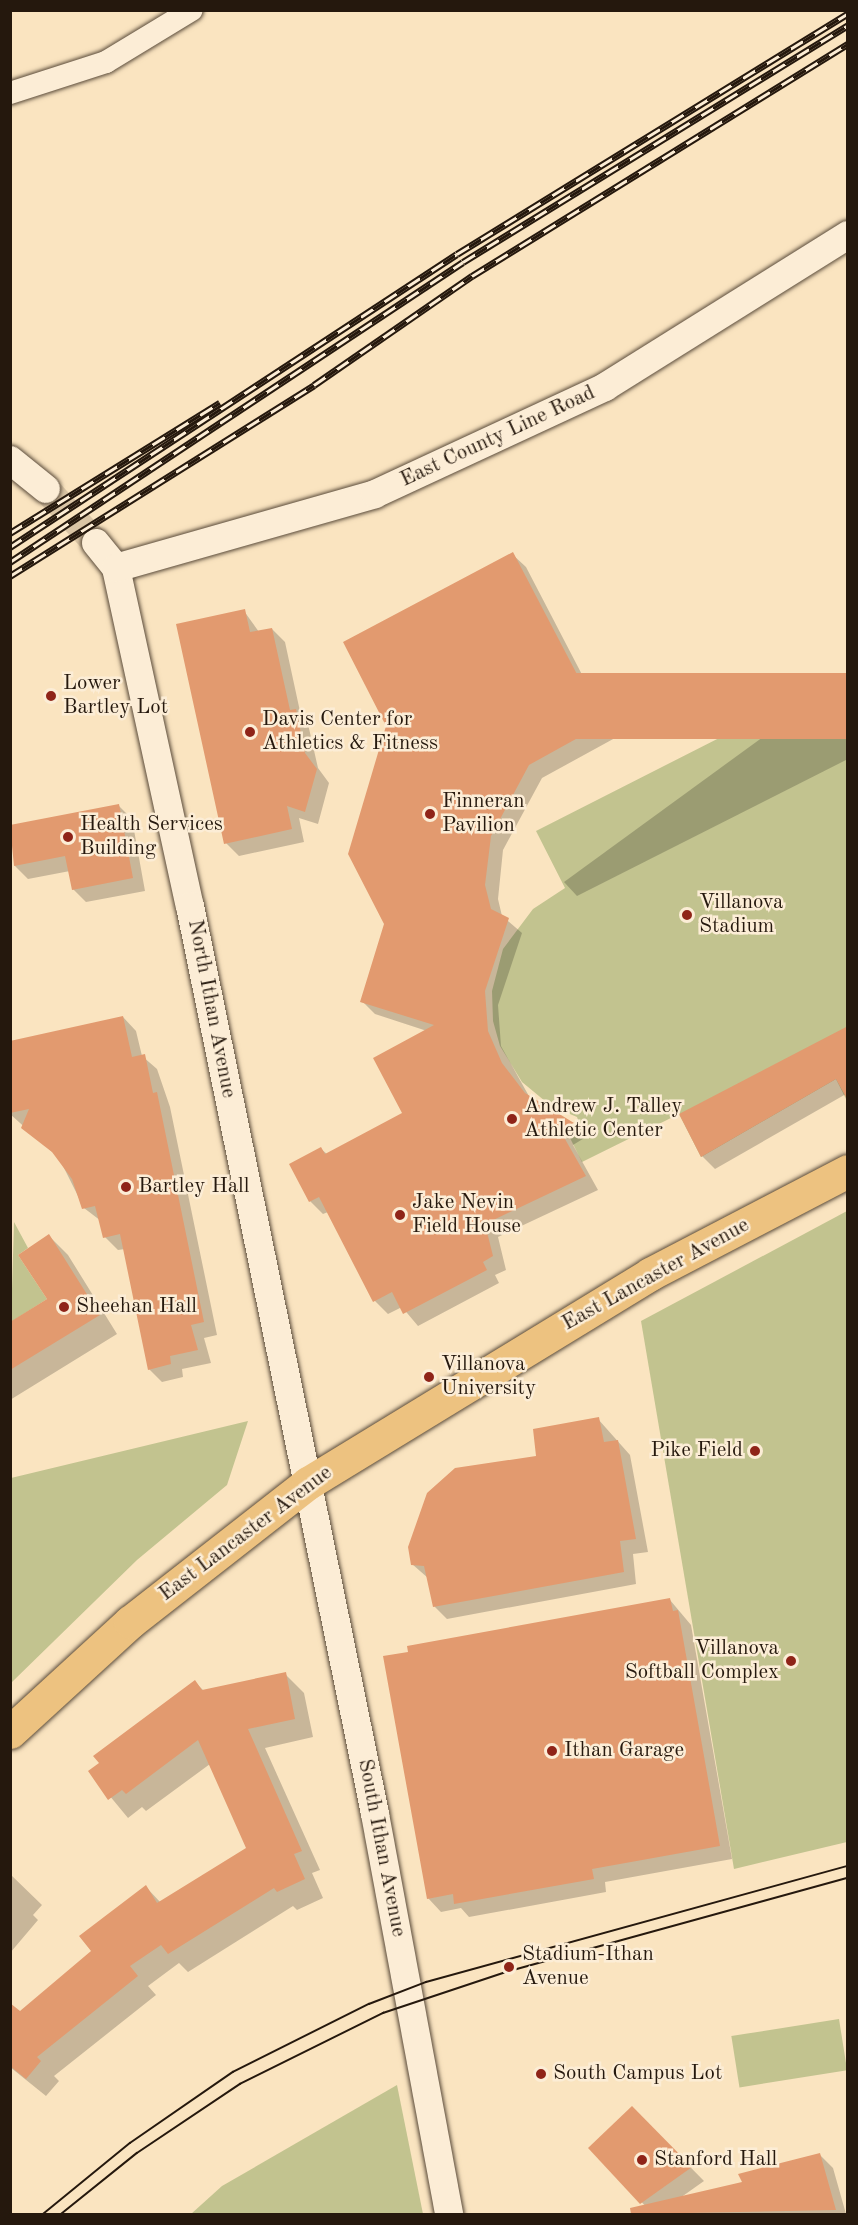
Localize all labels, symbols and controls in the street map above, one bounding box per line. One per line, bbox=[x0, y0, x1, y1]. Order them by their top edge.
street label: East County Line Road bbox=[397, 381, 599, 493]
place label: Lower Bartley Lot bbox=[63, 671, 168, 721]
marker: Lower Bartley Lot bbox=[44, 689, 58, 703]
place label: Davis Center for Athletics & Fitness bbox=[262, 707, 438, 757]
marker: Davis Center for Athletics & Fitness bbox=[243, 725, 257, 739]
place label: Finneran Pavilion bbox=[442, 789, 525, 839]
marker: Finneran Pavilion bbox=[423, 807, 437, 821]
place label: Health Services Building bbox=[80, 812, 223, 862]
marker: Health Services Building bbox=[61, 830, 75, 844]
place label: Villanova Stadium bbox=[699, 890, 783, 940]
marker: Villanova Stadium bbox=[680, 908, 694, 922]
street label: North Ithan Avenue bbox=[181, 918, 241, 1100]
place label: Andrew J. Talley Athletic Center bbox=[524, 1094, 682, 1144]
marker: Andrew J. Talley Athletic Center bbox=[505, 1112, 519, 1126]
place label: Bartley Hall bbox=[138, 1174, 249, 1200]
marker: Bartley Hall bbox=[119, 1180, 133, 1194]
place label: Jake Nevin Field House bbox=[412, 1190, 521, 1240]
marker: Jake Nevin Field House bbox=[393, 1208, 407, 1222]
street label: East Lancaster Avenue bbox=[558, 1213, 754, 1337]
place label: Sheehan Hall bbox=[76, 1294, 197, 1320]
marker: Sheehan Hall bbox=[57, 1300, 71, 1314]
place label: Villanova University bbox=[441, 1352, 536, 1402]
marker: Villanova University bbox=[422, 1370, 436, 1384]
place label: Pike Field bbox=[650, 1438, 743, 1464]
marker: Pike Field bbox=[748, 1444, 762, 1458]
street label: East Lancaster Avenue bbox=[155, 1461, 337, 1607]
place label: Villanova Softball Complex bbox=[625, 1636, 779, 1686]
marker: Villanova Softball Complex bbox=[784, 1654, 798, 1668]
place label: Ithan Garage bbox=[564, 1738, 684, 1764]
marker: Ithan Garage bbox=[545, 1744, 559, 1758]
street label: South Ithan Avenue bbox=[351, 1757, 411, 1939]
place label: Stadium-Ithan Avenue bbox=[522, 1942, 654, 1992]
marker: Stadium-Ithan Avenue bbox=[500, 1958, 518, 1976]
place label: South Campus Lot bbox=[553, 2061, 722, 2087]
marker: South Campus Lot bbox=[534, 2067, 548, 2081]
place label: Stanford Hall bbox=[654, 2147, 777, 2173]
marker: Stanford Hall bbox=[635, 2153, 649, 2167]

